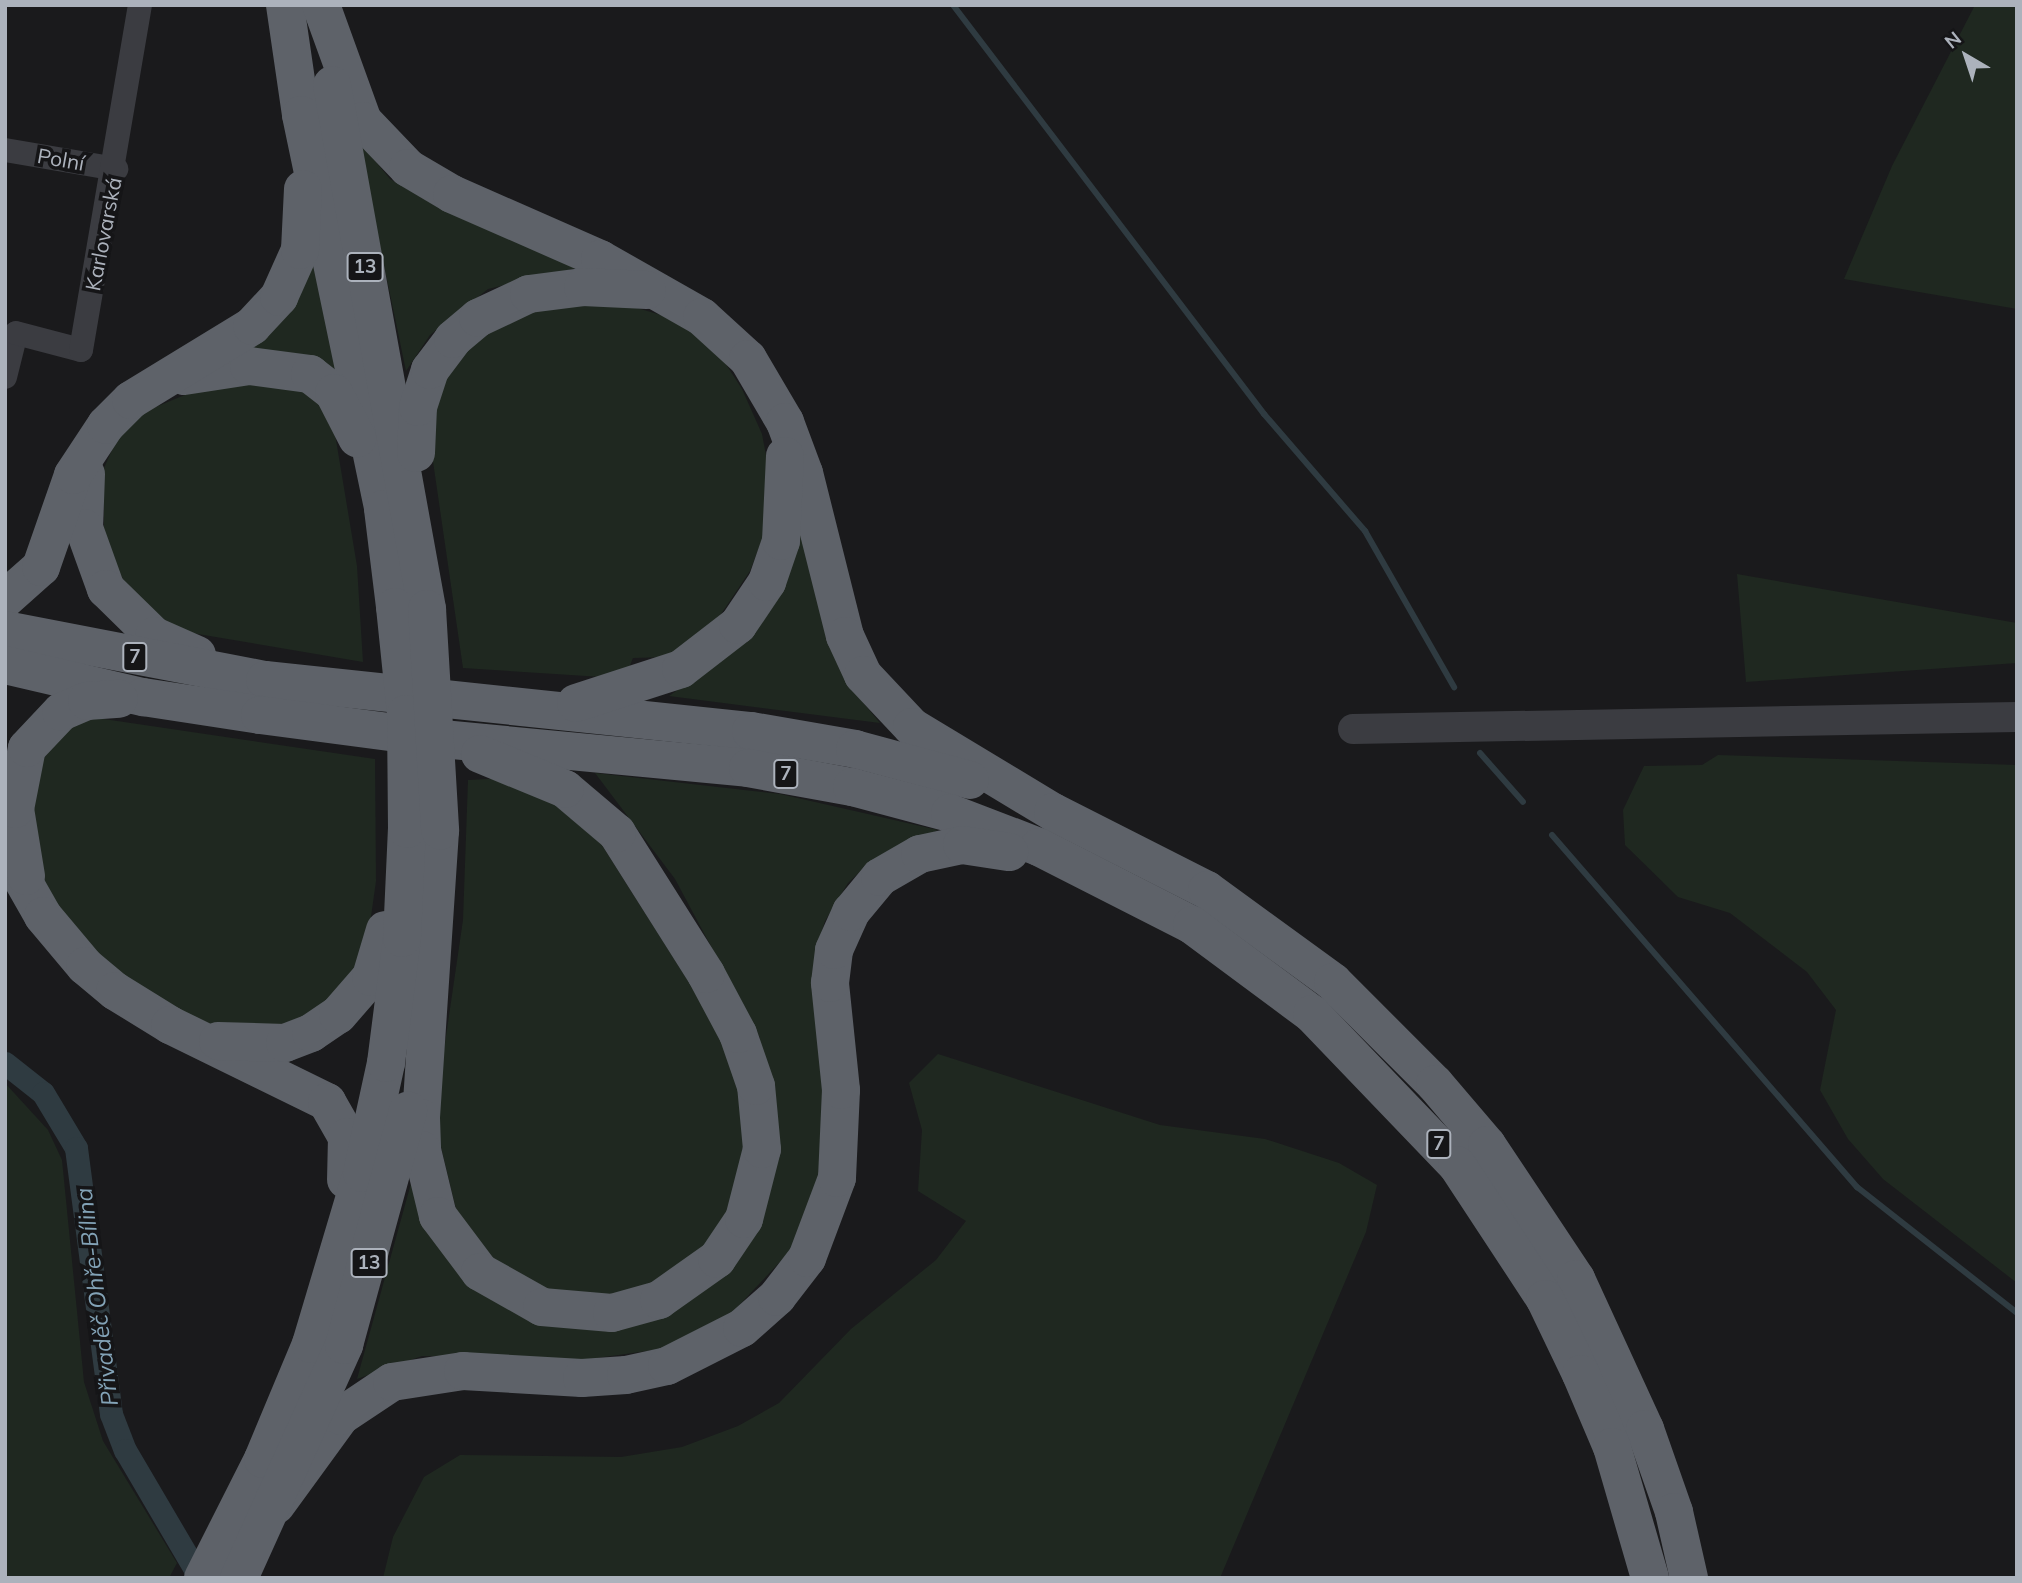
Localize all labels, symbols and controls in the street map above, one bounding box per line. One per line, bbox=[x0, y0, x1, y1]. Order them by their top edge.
north arrow bbox=[1931, 21, 2001, 91]
text: N bbox=[1940, 26, 1966, 54]
street label: Polní bbox=[35, 142, 87, 176]
street label: Karlovarská bbox=[80, 175, 126, 293]
road number: 13 bbox=[346, 252, 384, 282]
road number: 7 bbox=[121, 642, 149, 672]
road number: 7 bbox=[772, 758, 800, 790]
road number: 7 bbox=[1425, 1128, 1453, 1160]
water label: Přivaděč Ohře-Bílina bbox=[70, 1186, 124, 1408]
road number: 13 bbox=[350, 1247, 388, 1278]

